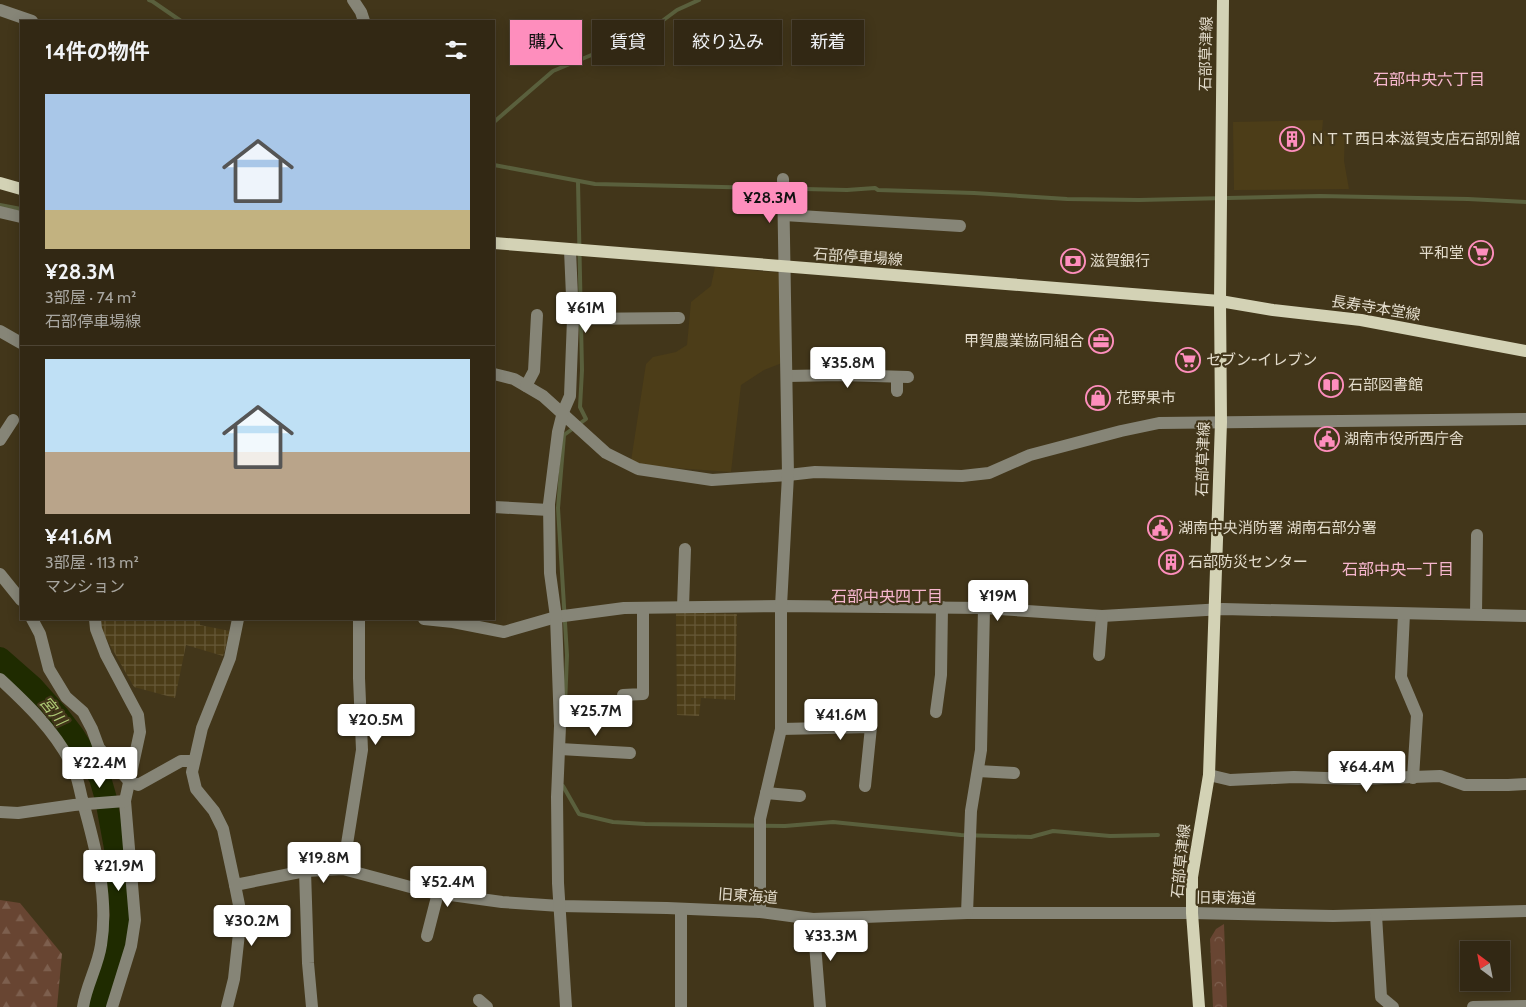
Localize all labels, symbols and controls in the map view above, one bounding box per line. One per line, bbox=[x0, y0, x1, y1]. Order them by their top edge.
street label: 石部草津線 bbox=[1196, 16, 1216, 92]
chip: 購入 bbox=[510, 20, 582, 65]
chip: 賃貸 bbox=[592, 20, 664, 65]
chip: 絞り込み bbox=[674, 20, 782, 65]
chip: 新着 bbox=[792, 20, 864, 65]
icon: filters bbox=[442, 36, 470, 64]
text: 14件の物件 bbox=[45, 39, 150, 64]
district label: 石部中央六丁目 bbox=[1373, 70, 1485, 89]
icon: home bbox=[213, 126, 303, 216]
building icon: ＮＴＴ西日本滋賀支店石部別館 bbox=[1279, 126, 1305, 152]
place label: ＮＴＴ西日本滋賀支店石部別館 bbox=[1310, 130, 1520, 148]
pin: ¥28.3M bbox=[729, 182, 811, 224]
text: ¥28.3M bbox=[743, 188, 797, 207]
supermarket icon: 平和堂 bbox=[1468, 240, 1494, 266]
place label: 平和堂 bbox=[1419, 244, 1464, 262]
street label: 石部停車場線 bbox=[812, 245, 904, 269]
bank icon: 滋賀銀行 bbox=[1060, 248, 1086, 274]
place label: 滋賀銀行 bbox=[1090, 252, 1150, 270]
text: ¥28.3M bbox=[45, 259, 115, 284]
text: 3部屋 · 74 m² bbox=[45, 288, 136, 307]
pin: ¥61M bbox=[556, 292, 616, 334]
street label: 長寿寺本堂線 bbox=[1330, 292, 1422, 324]
text: ¥61M bbox=[567, 298, 605, 317]
text: 石部停車場線 bbox=[45, 312, 141, 331]
office icon: 甲賀農業協同組合 bbox=[1088, 328, 1114, 354]
place label: 甲賀農業協同組合 bbox=[964, 332, 1084, 350]
pin: ¥35.8M bbox=[807, 346, 889, 389]
supermarket icon: セブン-イレブン bbox=[1175, 347, 1201, 373]
place label: セブン-イレブン bbox=[1206, 351, 1317, 369]
text: ¥35.8M bbox=[821, 353, 875, 372]
library icon: 石部図書館 bbox=[1318, 372, 1344, 398]
place label: 石部図書館 bbox=[1348, 376, 1423, 394]
shop icon: 花野果市 bbox=[1085, 385, 1111, 411]
place label: 花野果市 bbox=[1116, 389, 1176, 407]
icon: home bbox=[213, 392, 303, 482]
street label: 石部草津線 bbox=[1193, 421, 1213, 497]
public building icon: 湖南市役所西庁舎 bbox=[1314, 426, 1340, 452]
place label: 湖南市役所西庁舎 bbox=[1344, 430, 1464, 448]
public building icon: 湖南中央消防署 湖南石部分署 bbox=[1147, 515, 1173, 541]
place label: 湖南中央消防署 湖南石部分署 bbox=[1178, 519, 1376, 537]
text: ¥41.6M bbox=[45, 524, 112, 549]
building icon: 石部防災センター bbox=[1158, 549, 1184, 575]
text: 3部屋 · 113 m² bbox=[45, 553, 139, 572]
place label: 石部防災センター bbox=[1188, 553, 1308, 571]
district label: 石部中央一丁目 bbox=[1342, 560, 1454, 579]
text: マンション bbox=[45, 577, 125, 596]
pin: ¥19M bbox=[968, 580, 1028, 622]
text: ¥19M bbox=[979, 586, 1017, 605]
district label: 石部中央四丁目 bbox=[831, 587, 943, 606]
water label: 宮川 bbox=[36, 693, 72, 731]
pin: ¥25.7M bbox=[555, 694, 637, 737]
pin: ¥41.6M bbox=[800, 698, 882, 741]
text: ¥25.7M bbox=[570, 701, 622, 720]
pin: ¥20.5M bbox=[335, 704, 417, 746]
text: ¥41.6M bbox=[815, 705, 867, 724]
text: ¥20.5M bbox=[349, 710, 403, 729]
pin: ¥22.4M bbox=[59, 746, 141, 789]
pin: ¥64.4M bbox=[1326, 750, 1408, 793]
text: ¥22.4M bbox=[73, 753, 127, 772]
text: ¥64.4M bbox=[1339, 757, 1395, 776]
street label: 石部草津線 bbox=[1168, 823, 1194, 899]
pin: ¥19.8M bbox=[283, 842, 365, 884]
text: ¥19.8M bbox=[299, 848, 349, 867]
pin: ¥21.9M bbox=[78, 850, 160, 892]
text: ¥21.9M bbox=[94, 856, 144, 875]
pin: ¥52.4M bbox=[407, 866, 489, 908]
text: ¥52.4M bbox=[421, 872, 475, 891]
street label: 旧東海道 bbox=[717, 885, 779, 907]
street label: 旧東海道 bbox=[1196, 888, 1256, 908]
pin: ¥30.2M bbox=[211, 904, 293, 947]
text: ¥30.2M bbox=[225, 911, 279, 930]
pin: ¥33.3M bbox=[790, 920, 872, 962]
text: ¥33.3M bbox=[805, 926, 857, 945]
north arrow bbox=[1460, 941, 1510, 991]
map controls bbox=[1460, 941, 1510, 991]

